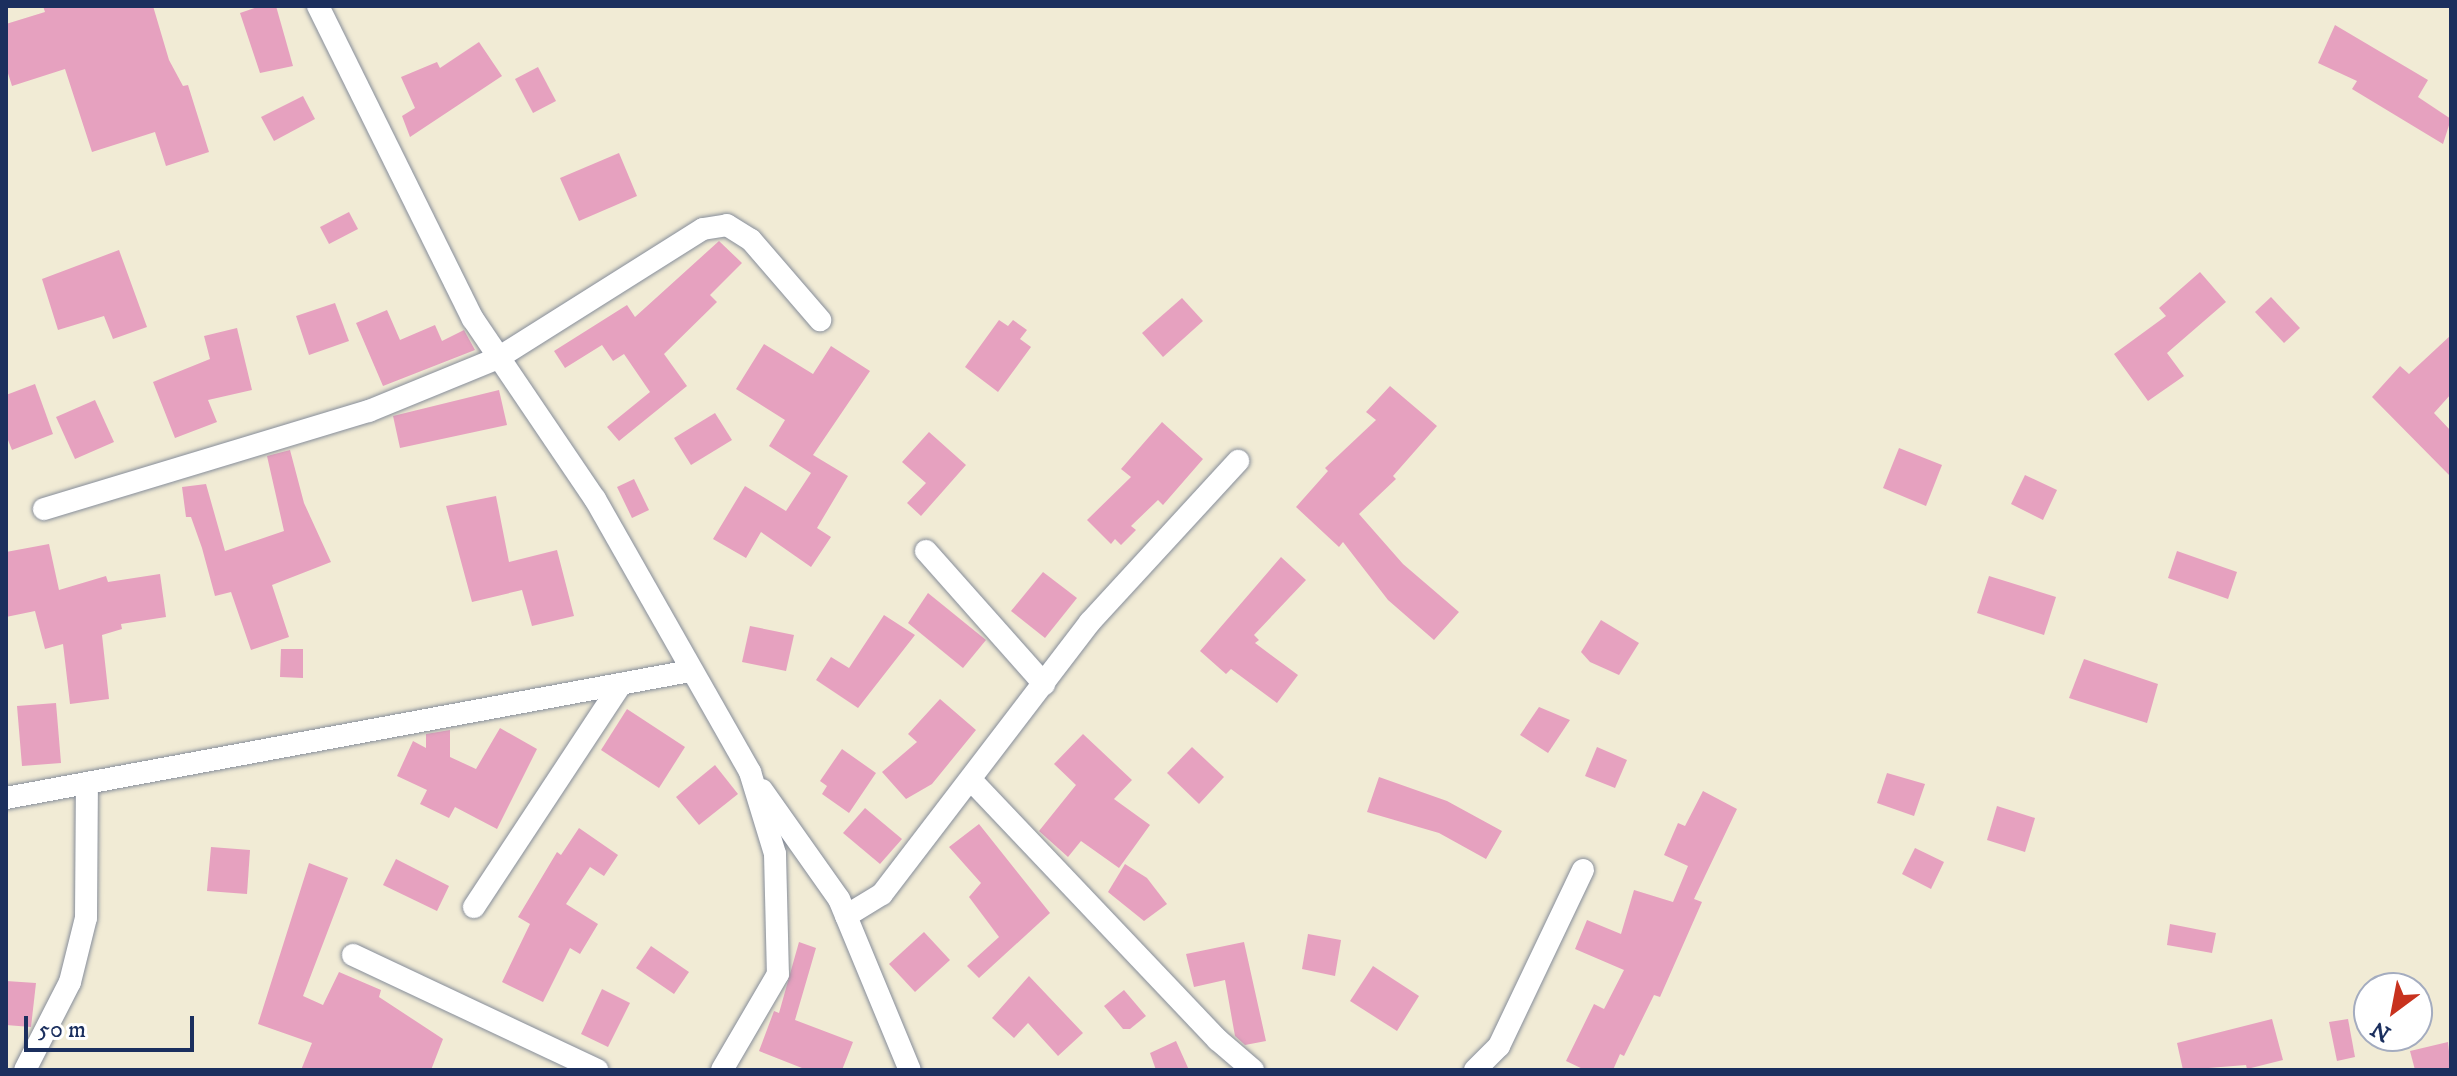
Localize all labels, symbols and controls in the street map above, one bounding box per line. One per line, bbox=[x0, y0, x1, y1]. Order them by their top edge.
north arrow bbox=[2353, 972, 2433, 1052]
scale bar bbox=[28, 1000, 198, 1050]
text: 50 m bbox=[38, 1015, 86, 1045]
text: N bbox=[2366, 1015, 2396, 1047]

